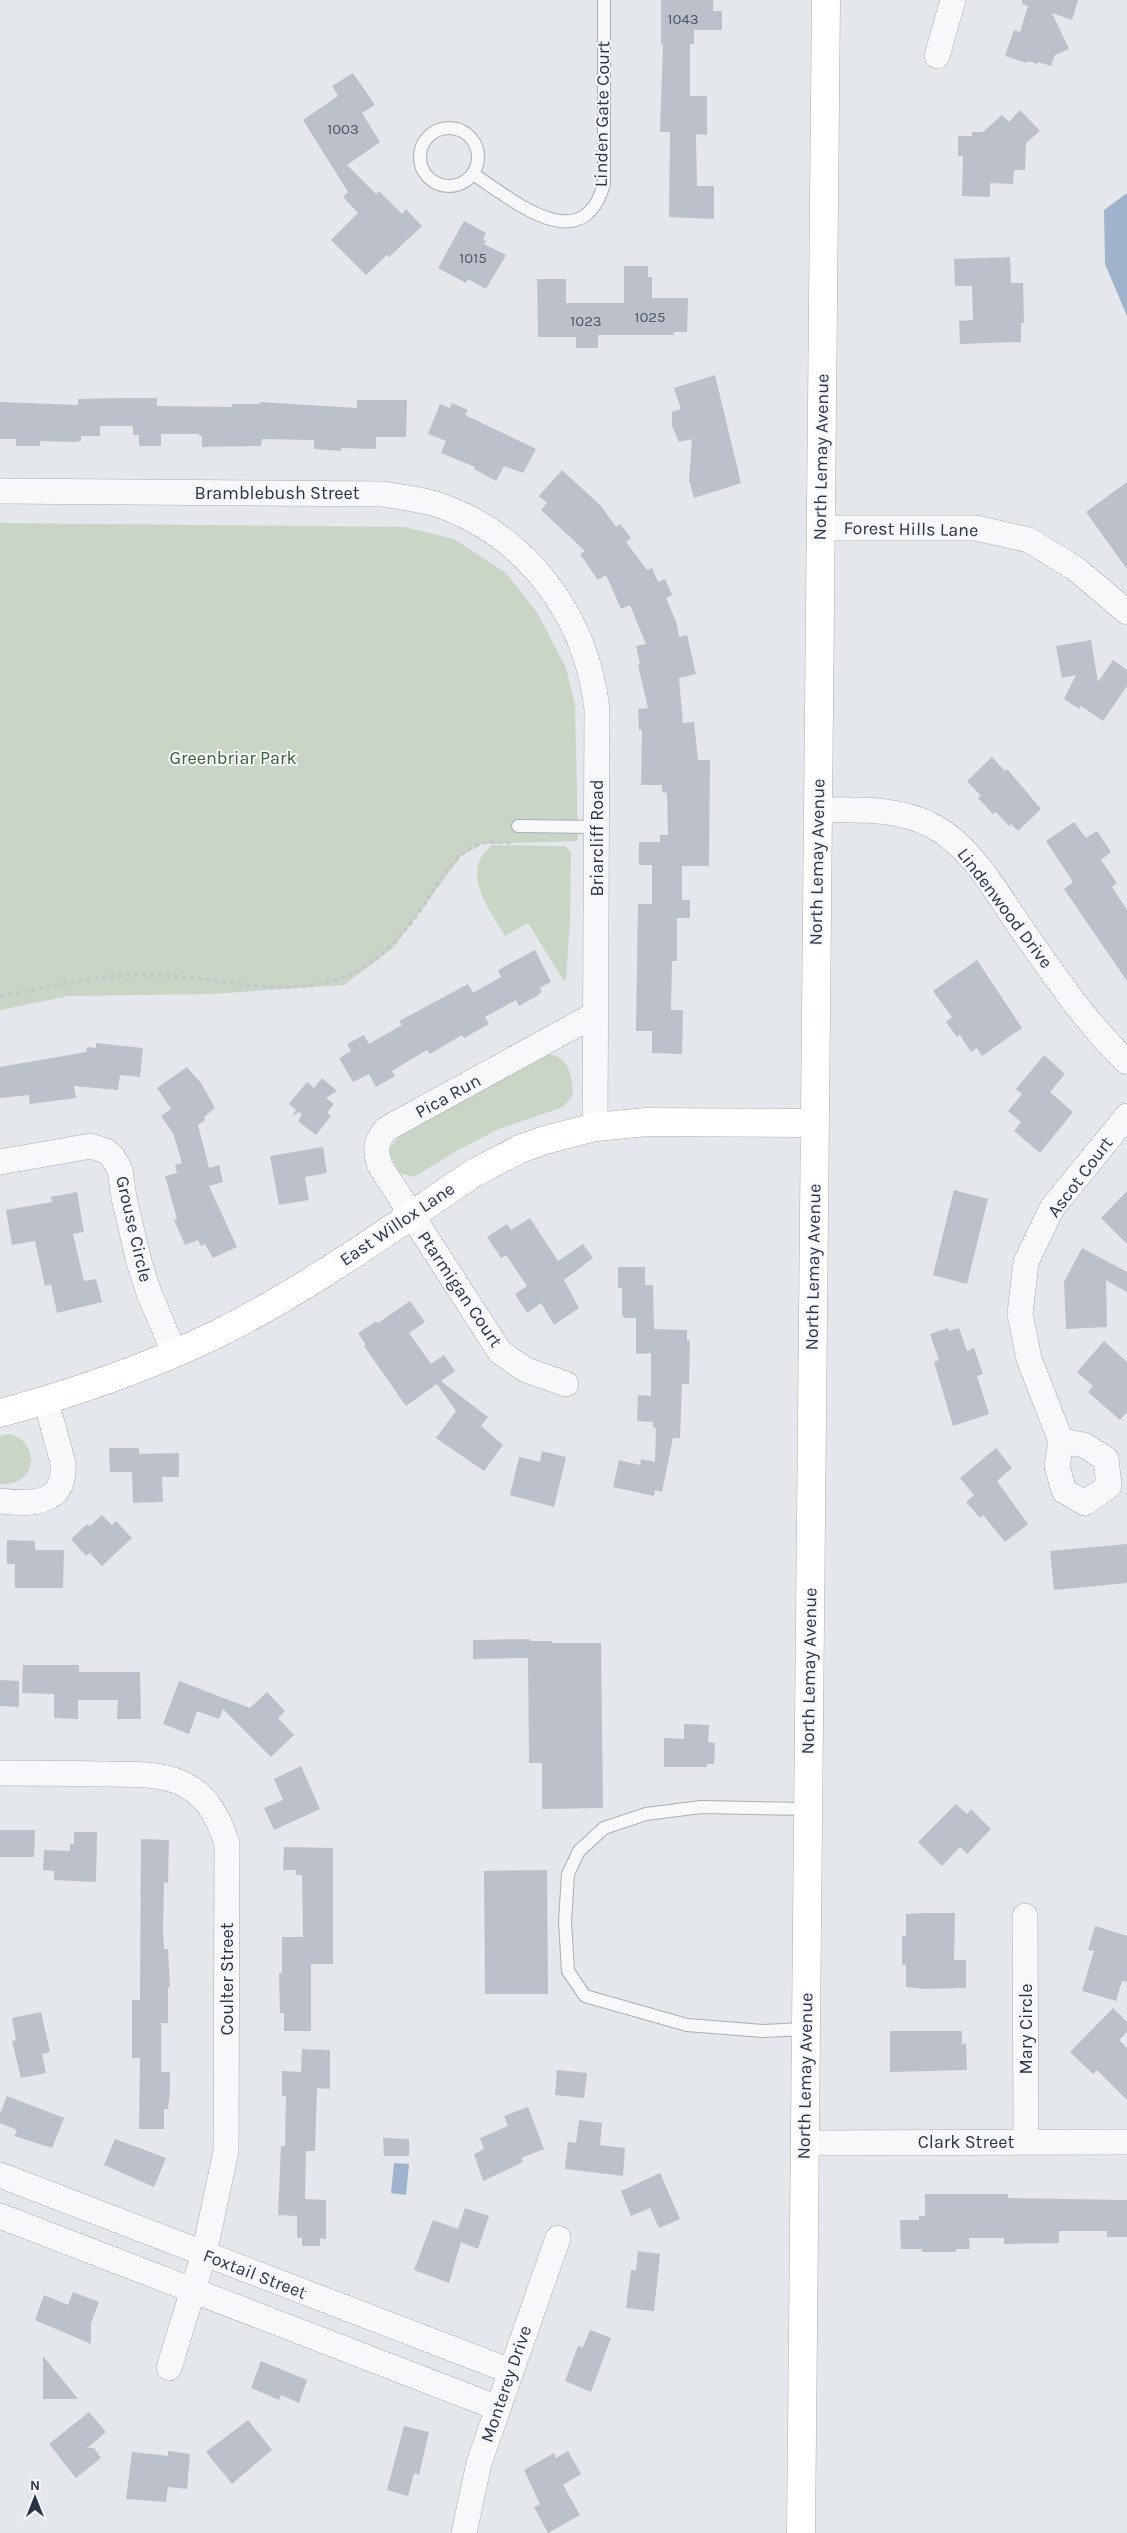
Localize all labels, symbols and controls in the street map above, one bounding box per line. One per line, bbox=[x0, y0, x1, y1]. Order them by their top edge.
house number: 1043 bbox=[667, 10, 699, 28]
street label: Linden Gate Court bbox=[590, 40, 614, 187]
house number: 1003 bbox=[327, 120, 359, 138]
house number: 1015 bbox=[459, 249, 487, 267]
house number: 1025 bbox=[634, 308, 666, 326]
house number: 1023 bbox=[570, 312, 602, 330]
street label: North Lemay Avenue bbox=[809, 373, 833, 541]
street label: Bramblebush Street bbox=[195, 482, 360, 504]
street label: Forest Hills Lane bbox=[843, 517, 979, 541]
park label: Greenbriar Park bbox=[169, 747, 297, 769]
street label: North Lemay Avenue bbox=[805, 778, 829, 946]
street label: Briarcliff Road bbox=[586, 779, 608, 897]
street label: Lindenwood Drive bbox=[953, 843, 1057, 973]
street label: Pica Run bbox=[411, 1069, 485, 1123]
street label: Ascot Court bbox=[1043, 1132, 1118, 1222]
street label: Grouse Circle bbox=[111, 1174, 157, 1284]
street label: East Willox Lane bbox=[335, 1177, 459, 1271]
street label: North Lemay Avenue bbox=[801, 1183, 825, 1351]
street label: Ptarmigan Court bbox=[413, 1227, 507, 1352]
street label: North Lemay Avenue bbox=[797, 1587, 821, 1755]
street label: Coulter Street bbox=[216, 1922, 238, 2036]
street label: Mary Circle bbox=[1015, 1984, 1037, 2074]
street label: North Lemay Avenue bbox=[793, 1992, 817, 2160]
street label: Clark Street bbox=[918, 2131, 1014, 2153]
street label: Foxtail Street bbox=[200, 2244, 310, 2304]
street label: Monterey Drive bbox=[476, 2323, 536, 2445]
north arrow bbox=[10, 2473, 60, 2523]
text: N bbox=[30, 2477, 40, 2494]

